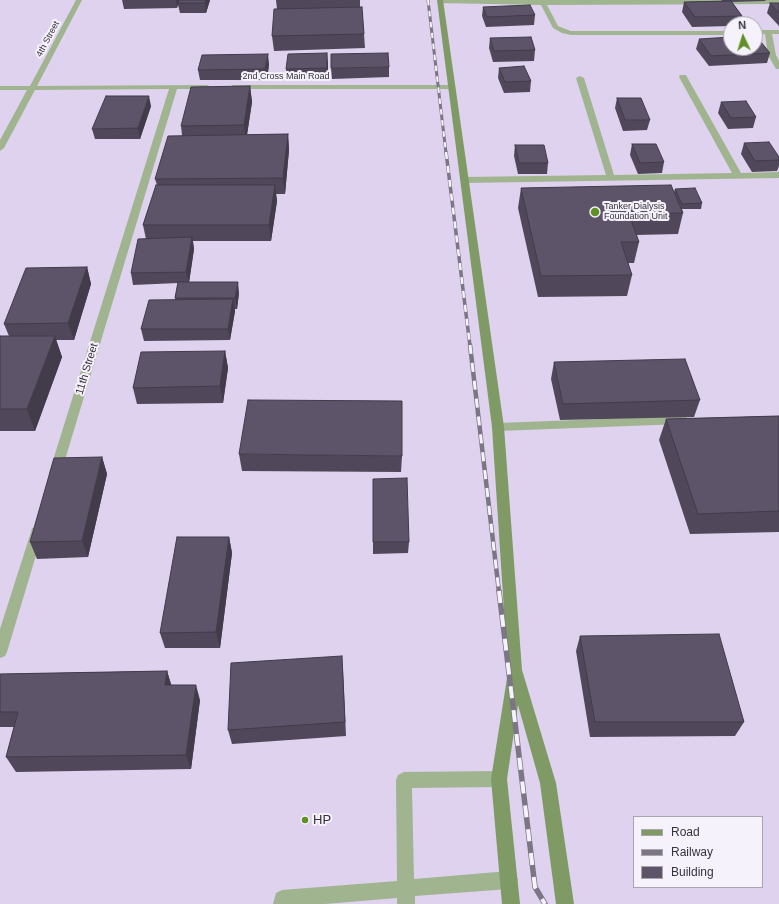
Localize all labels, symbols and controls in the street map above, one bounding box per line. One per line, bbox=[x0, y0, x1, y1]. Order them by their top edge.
north arrow bbox=[723, 16, 763, 56]
street label: 4th Street bbox=[34, 19, 62, 59]
text: N bbox=[738, 19, 747, 31]
street label: 2nd Cross Main Road bbox=[242, 72, 330, 82]
place label: Tanker Dialysis Foundation Unit bbox=[604, 202, 668, 223]
marker: Tanker Dialysis Foundation Unit bbox=[589, 206, 601, 218]
street label: 11th Street bbox=[73, 342, 101, 396]
place label: HP bbox=[313, 812, 331, 828]
marker: HP bbox=[300, 815, 310, 825]
legend bbox=[633, 816, 763, 888]
text: Road bbox=[671, 825, 700, 839]
text: Railway bbox=[671, 845, 713, 859]
text: Building bbox=[671, 865, 714, 879]

